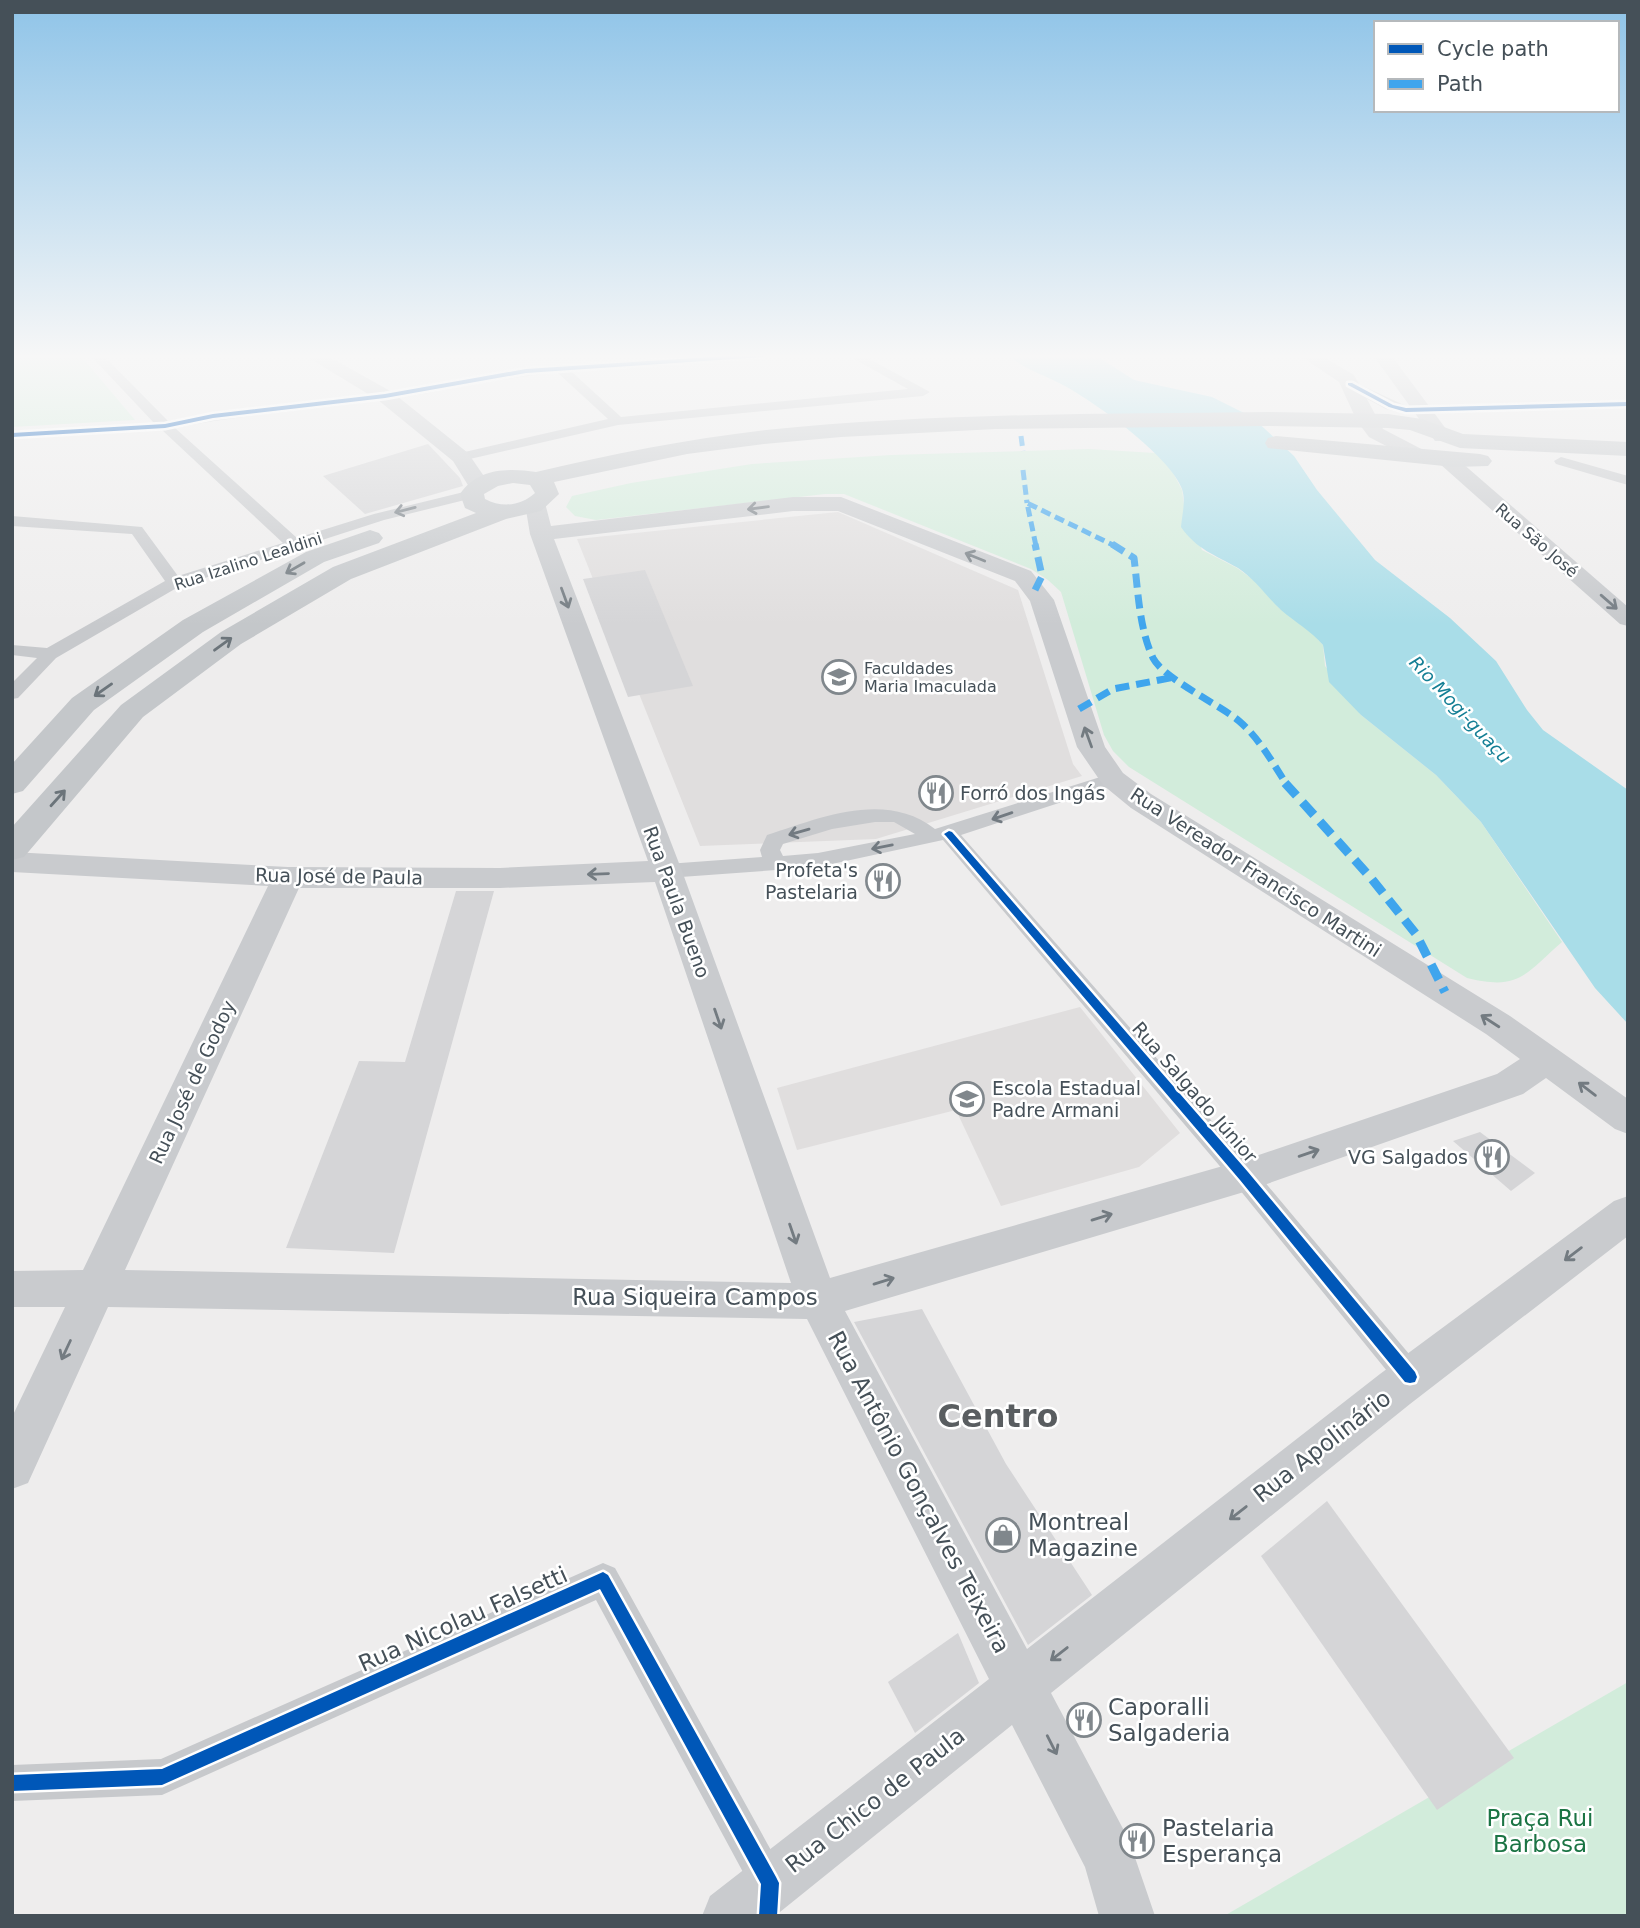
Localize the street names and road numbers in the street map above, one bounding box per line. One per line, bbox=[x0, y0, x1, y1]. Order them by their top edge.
street label: Rua São José bbox=[1492, 499, 1582, 581]
street label: Rua Izalino Lealdini bbox=[172, 529, 324, 594]
street label: Rua Vereador Francisco Martini bbox=[1127, 783, 1385, 961]
street label: Rua Paula Bueno bbox=[639, 823, 715, 981]
street label: Rua José de Paula bbox=[255, 864, 423, 888]
street label: Rua José de Godoy bbox=[144, 997, 240, 1167]
street label: Rua Salgado Júnior bbox=[1128, 1017, 1262, 1167]
street label: Rua Siqueira Campos bbox=[572, 1284, 818, 1310]
street label: Rua Antônio Gonçalves Teixeira bbox=[823, 1327, 1015, 1657]
street label: Rua Apolinário bbox=[1248, 1384, 1396, 1508]
street label: Rua Nicolau Falsetti bbox=[355, 1561, 571, 1677]
street label: Rua Chico de Paula bbox=[780, 1722, 970, 1878]

